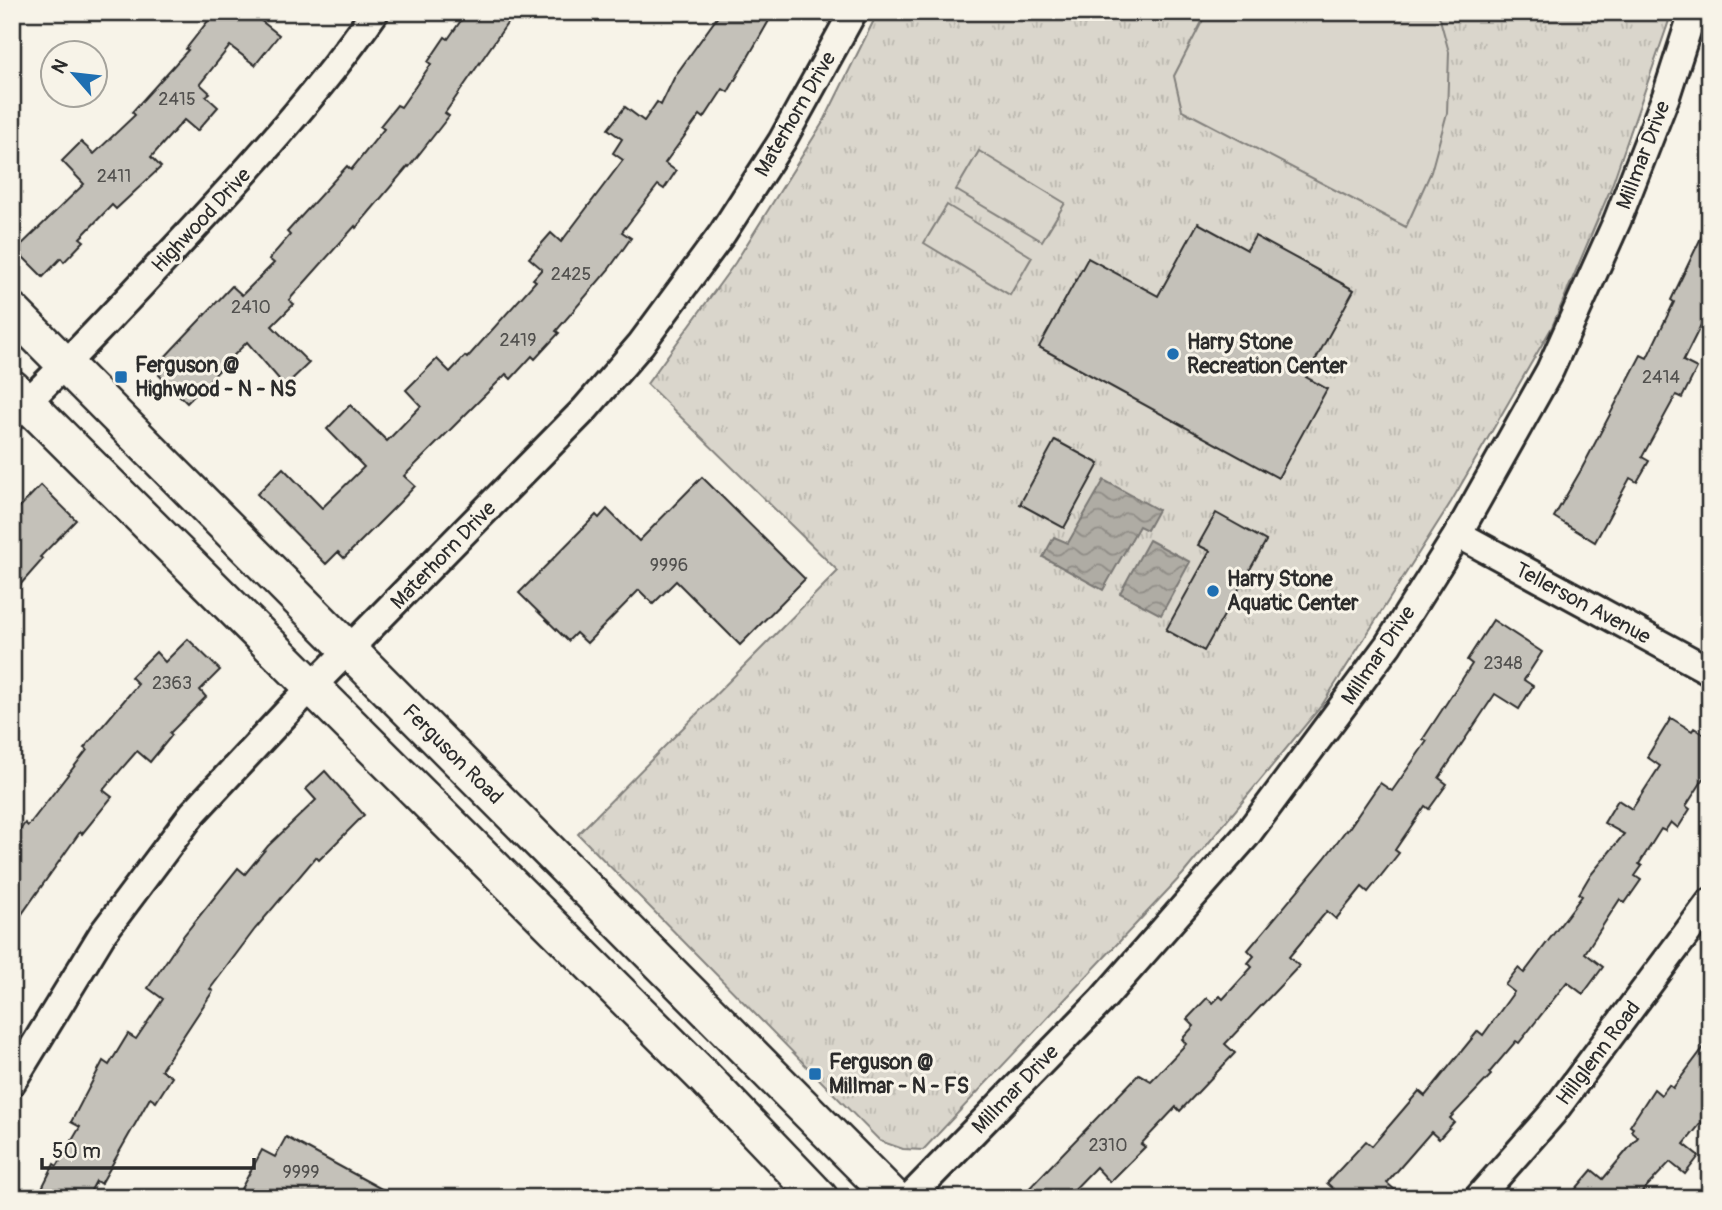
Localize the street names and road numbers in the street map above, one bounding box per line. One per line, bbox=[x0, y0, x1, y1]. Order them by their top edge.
street label: Materhorn Drive bbox=[749, 46, 843, 182]
street label: Millmar Drive bbox=[1610, 96, 1677, 213]
street label: Highwood Drive bbox=[146, 162, 257, 279]
street label: Materhorn Drive bbox=[385, 495, 502, 615]
street label: Tellerson Avenue bbox=[1510, 556, 1656, 651]
street label: Millmar Drive bbox=[1335, 600, 1422, 710]
street label: Ferguson Road bbox=[397, 698, 509, 810]
street label: Hillglenn Road bbox=[1550, 996, 1647, 1111]
street label: Millmar Drive bbox=[966, 1038, 1065, 1140]

